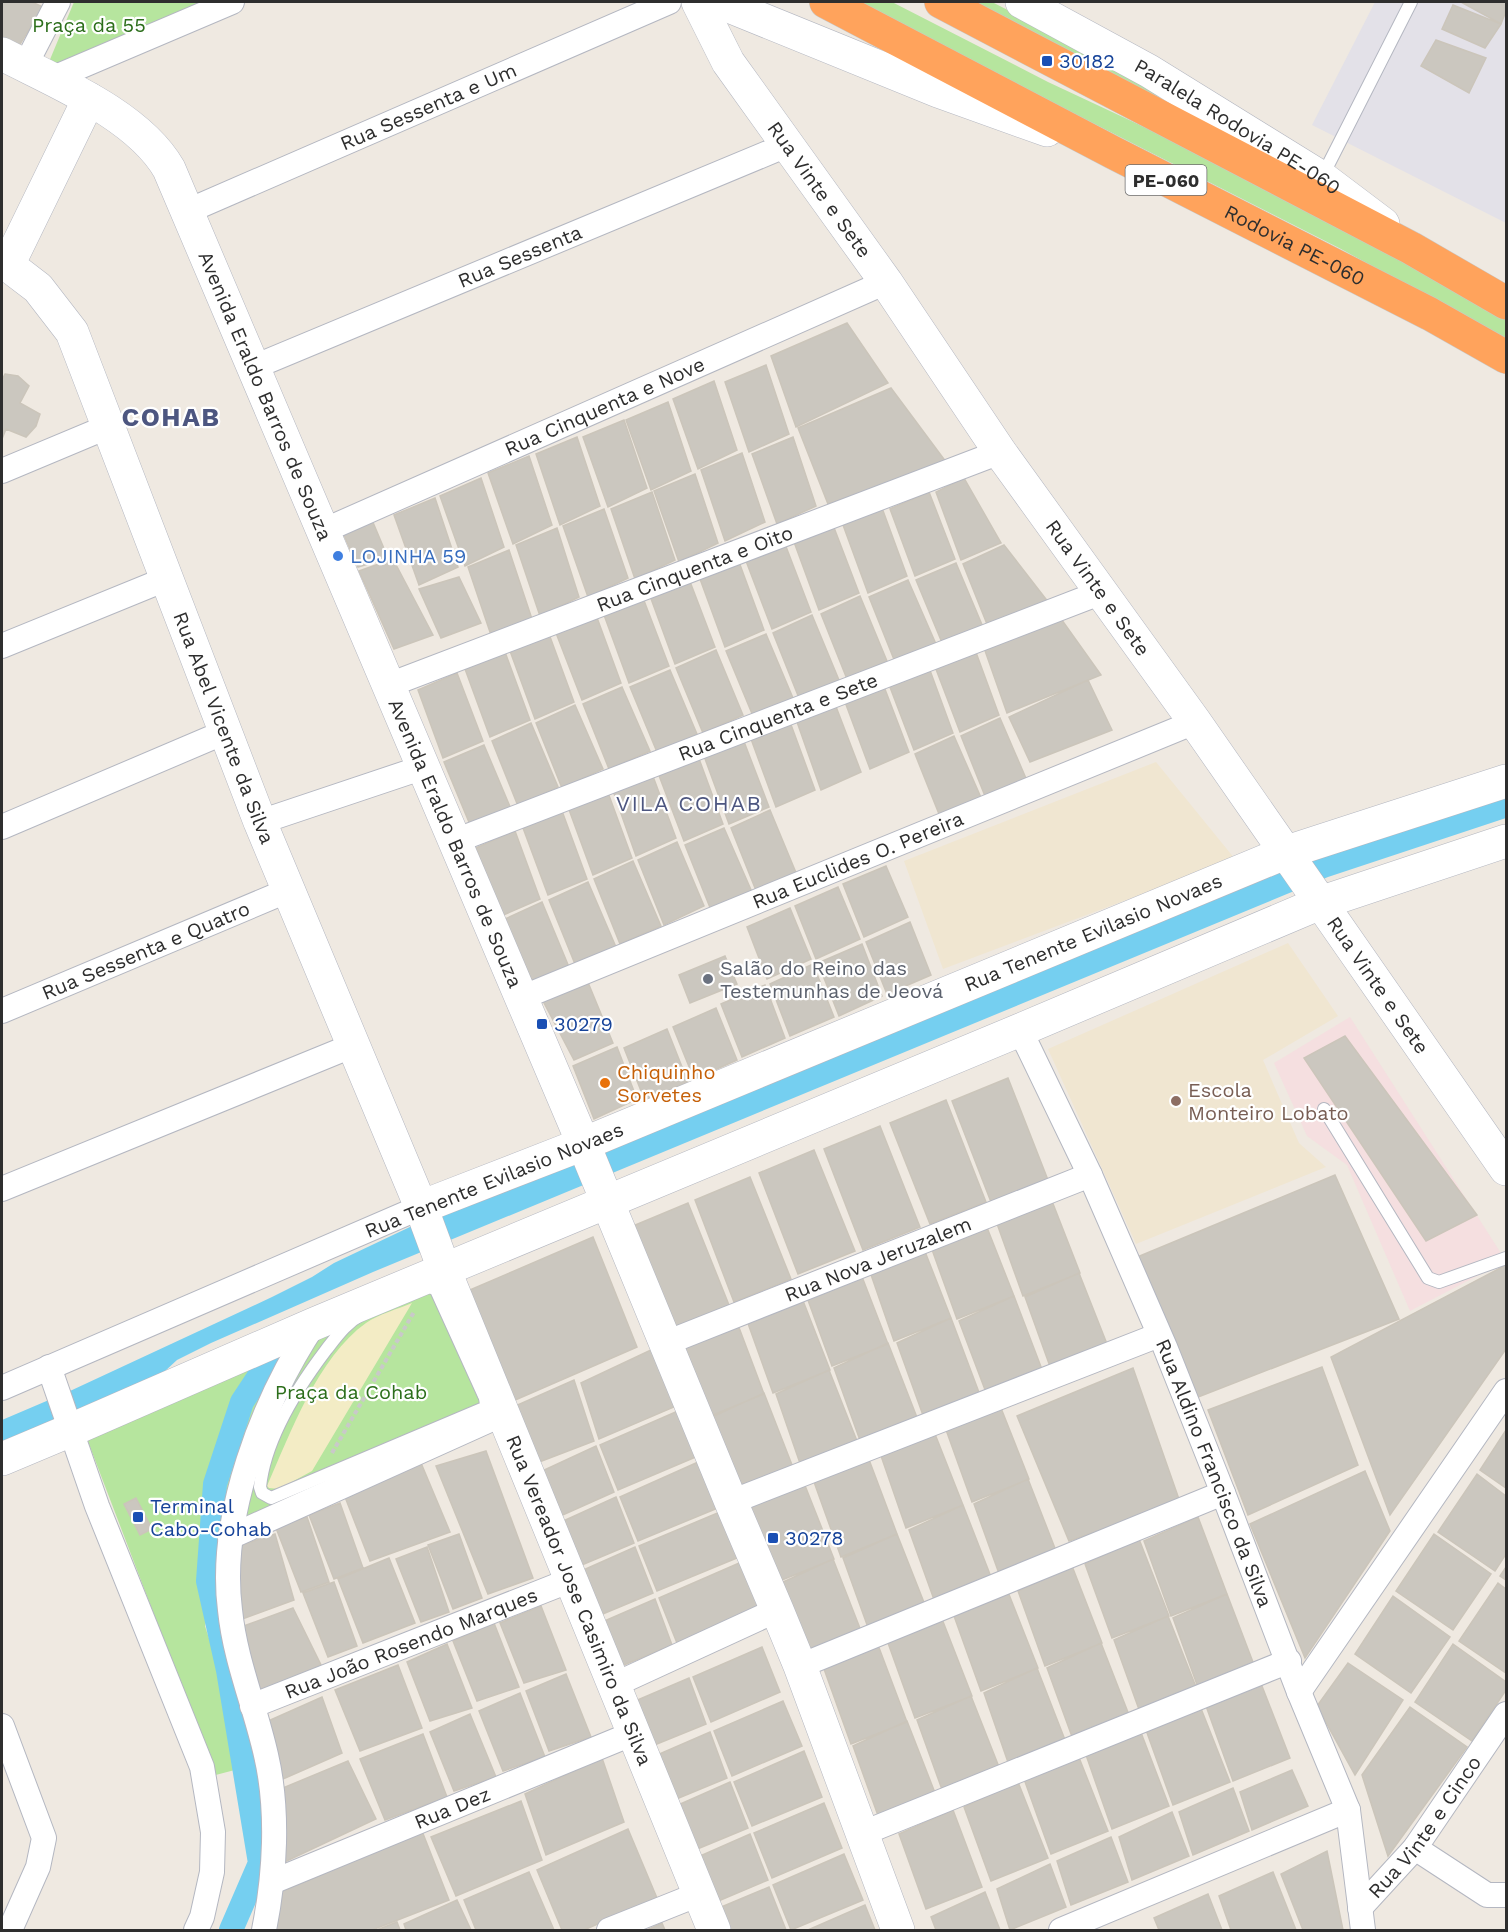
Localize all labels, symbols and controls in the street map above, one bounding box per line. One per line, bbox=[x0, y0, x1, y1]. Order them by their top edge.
park label: Praça da 55 bbox=[32, 13, 146, 37]
place label: 30182 bbox=[1059, 49, 1115, 73]
street label: Paralela Rodovia PE-060 bbox=[1129, 53, 1345, 201]
marker: 30182 bbox=[1040, 54, 1054, 68]
street label: Rua Sessenta e Um bbox=[336, 58, 520, 155]
street label: Rua Vinte e Sete bbox=[762, 117, 877, 262]
road number: PE-060 bbox=[1126, 165, 1206, 195]
street label: Rodovia PE-060 bbox=[1221, 199, 1369, 291]
street label: Rua Sessenta bbox=[454, 220, 585, 293]
street label: Avenida Eraldo Barros de Souza bbox=[193, 248, 337, 544]
street label: Rua Cinquenta e Nove bbox=[501, 352, 708, 461]
district label: COHAB bbox=[121, 402, 221, 432]
street label: Rua Vinte e Sete bbox=[1041, 515, 1155, 660]
street label: Rua Cinquenta e Oito bbox=[593, 520, 796, 617]
place label: LOJINHA 59 bbox=[350, 544, 466, 568]
marker: LOJINHA 59 bbox=[331, 549, 345, 563]
street label: Rua Abel Vicente da Silva bbox=[168, 608, 280, 847]
street label: Rua Cinquenta e Sete bbox=[675, 667, 881, 766]
street label: Avenida Eraldo Barros de Souza bbox=[384, 695, 528, 991]
district label: VILA COHAB bbox=[616, 791, 762, 816]
street label: Rua Euclides O. Pereira bbox=[749, 806, 967, 914]
street label: Rua Tenente Evilasio Novaes bbox=[960, 868, 1226, 997]
street label: Rua Sessenta e Quatro bbox=[38, 896, 253, 1005]
street label: Rua Vinte e Sete bbox=[1322, 912, 1434, 1058]
place label: Salão do Reino das Testemunhas de Jeová bbox=[720, 956, 943, 1003]
marker: Salão do Reino das Testemunhas de Jeová bbox=[701, 972, 715, 986]
place label: 30279 bbox=[554, 1012, 613, 1036]
marker: 30279 bbox=[535, 1017, 549, 1031]
place label: Chiquinho Sorvetes bbox=[617, 1060, 715, 1107]
marker: Chiquinho Sorvetes bbox=[598, 1076, 612, 1090]
place label: Escola Monteiro Lobato bbox=[1188, 1078, 1349, 1125]
marker: Escola Monteiro Lobato bbox=[1169, 1094, 1183, 1108]
street label: Rua Tenente Evilasio Novaes bbox=[361, 1117, 627, 1243]
street label: Rua Nova Jeruzalem bbox=[781, 1211, 975, 1307]
street label: Rua Aldino Francisco da Silva bbox=[1151, 1335, 1278, 1611]
park label: Praça da Cohab bbox=[275, 1380, 427, 1404]
street label: Rua Vereador Jose Casimiro da Silva bbox=[501, 1431, 657, 1769]
place label: Terminal Cabo-Cohab bbox=[150, 1494, 272, 1541]
marker: Terminal Cabo-Cohab bbox=[131, 1510, 145, 1524]
place label: 30278 bbox=[785, 1526, 844, 1550]
marker: 30278 bbox=[766, 1531, 780, 1545]
street label: Rua João Rosendo Marques bbox=[281, 1582, 541, 1704]
street label: Rua Vinte e Cinco bbox=[1363, 1751, 1486, 1903]
street label: Rua Dez bbox=[411, 1781, 494, 1834]

